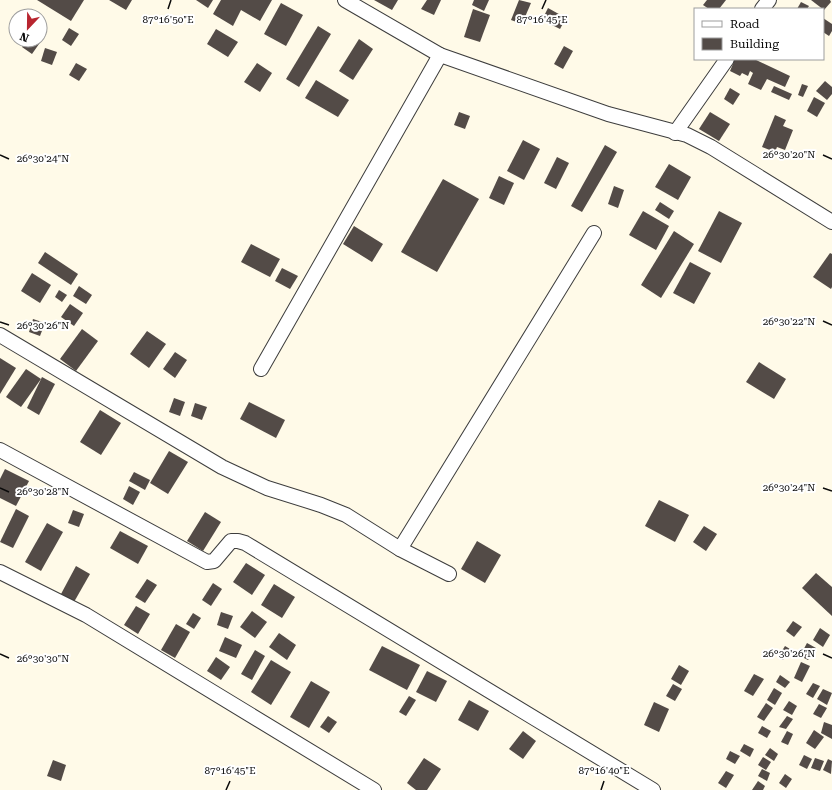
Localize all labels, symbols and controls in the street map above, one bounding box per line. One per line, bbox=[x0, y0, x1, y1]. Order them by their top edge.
north arrow bbox=[8, 8, 48, 48]
legend bbox=[694, 8, 824, 60]
text: 87°16'50"E bbox=[142, 14, 194, 25]
text: 87°16'45"E bbox=[516, 14, 568, 25]
text: Road bbox=[730, 17, 760, 31]
text: N bbox=[18, 29, 31, 44]
text: Building bbox=[730, 37, 779, 51]
text: 26°30'20"N bbox=[763, 149, 815, 160]
text: 26°30'24"N bbox=[17, 153, 69, 164]
text: 26°30'22"N bbox=[763, 316, 815, 327]
text: 26°30'26"N bbox=[17, 320, 69, 331]
text: 26°30'24"N bbox=[763, 482, 815, 493]
text: 26°30'28"N bbox=[17, 486, 69, 497]
text: 26°30'26"N bbox=[763, 648, 815, 659]
text: 26°30'30"N bbox=[17, 653, 69, 664]
text: 87°16'45"E bbox=[204, 765, 256, 776]
text: 87°16'40"E bbox=[578, 765, 630, 776]

